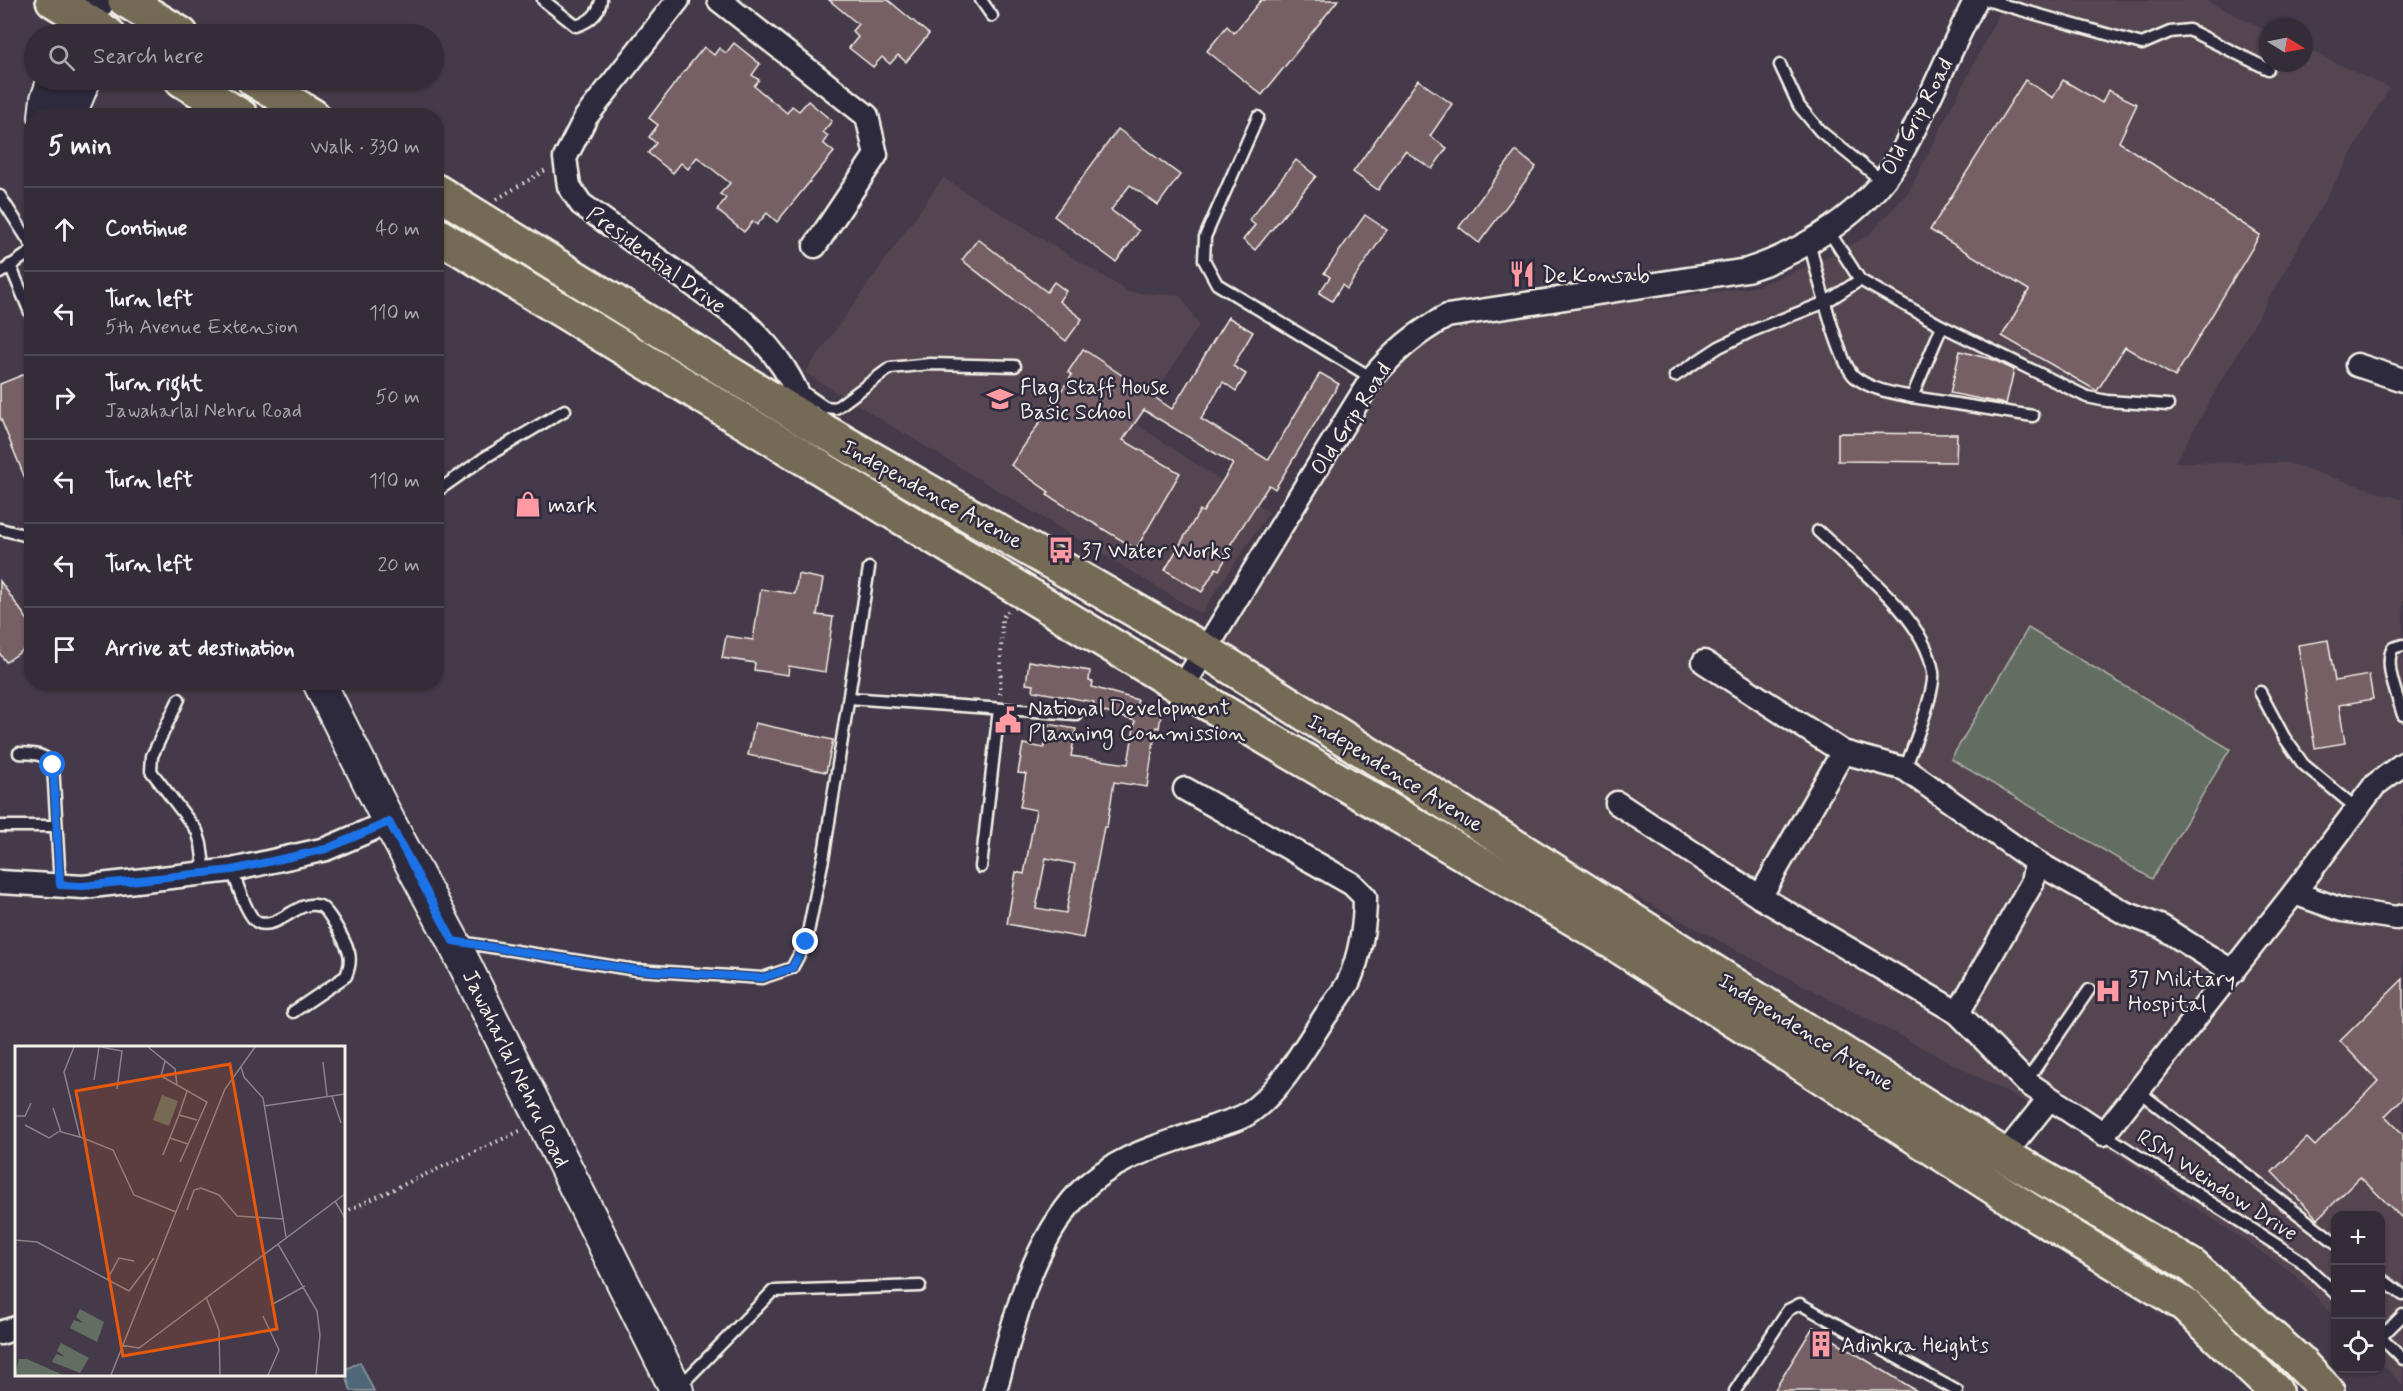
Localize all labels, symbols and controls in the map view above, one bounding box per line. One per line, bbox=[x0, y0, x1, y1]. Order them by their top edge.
north arrow bbox=[2259, 18, 2313, 72]
search box bbox=[24, 24, 444, 90]
icon: search bbox=[45, 41, 78, 74]
text: Search here bbox=[93, 43, 204, 71]
street label: Old Grip Road bbox=[1875, 53, 1960, 180]
text: 5 min bbox=[48, 130, 112, 164]
text: Walk · 330 m bbox=[311, 134, 420, 161]
street label: Presidential Drive bbox=[581, 201, 731, 321]
icon: ahead bbox=[48, 213, 81, 246]
text: Continue bbox=[105, 215, 187, 243]
text: 40 m bbox=[376, 216, 420, 243]
restaurant icon: De Konsab bbox=[1507, 259, 1537, 289]
place label: De Konsab bbox=[1542, 262, 1650, 290]
text: Turn left bbox=[105, 286, 193, 314]
icon: left bbox=[48, 297, 81, 330]
text: 110 m bbox=[369, 300, 420, 327]
text: 5th Avenue Extension bbox=[105, 314, 298, 341]
street label: Old Grip Road bbox=[1305, 357, 1399, 481]
text: Turn right bbox=[105, 370, 203, 398]
place label: Flag Staff House Basic School bbox=[1020, 374, 1169, 427]
icon: right bbox=[48, 381, 81, 414]
text: 50 m bbox=[375, 384, 420, 411]
school or university icon: Flag Staff House Basic School bbox=[985, 384, 1015, 414]
text: Jawaharlal Nehru Road bbox=[105, 398, 302, 425]
street label: Independence Avenue bbox=[837, 433, 1027, 556]
icon: left bbox=[48, 465, 81, 498]
text: Turn left bbox=[105, 467, 193, 495]
text: 110 m bbox=[369, 468, 420, 495]
shop icon: mark bbox=[513, 489, 543, 519]
place label: mark bbox=[548, 492, 597, 520]
bus stop icon: 37 Water Works bbox=[1046, 535, 1076, 565]
place label: 37 Water Works bbox=[1081, 538, 1231, 566]
icon: left bbox=[48, 549, 81, 582]
text: Turn left bbox=[105, 551, 193, 579]
text: 20 m bbox=[377, 552, 420, 579]
icon: arrive bbox=[48, 633, 81, 666]
text: Arrive at destination bbox=[105, 635, 295, 663]
place label: National Development Planning Commission bbox=[1028, 695, 1245, 751]
public building icon: National Development Planning Commission bbox=[993, 705, 1023, 735]
street label: Independence Avenue bbox=[1302, 708, 1488, 839]
route start bbox=[39, 751, 65, 777]
route end bbox=[792, 928, 818, 954]
street label: Jawaharlal Nehru Road bbox=[455, 965, 575, 1172]
place label: 37 Military Hospital bbox=[2128, 966, 2235, 1019]
street label: Independence Avenue bbox=[1713, 967, 1899, 1098]
hospital icon: 37 Military Hospital bbox=[2093, 976, 2123, 1006]
inset map bbox=[15, 1046, 345, 1376]
street label: RSM Weindow Drive bbox=[2131, 1123, 2303, 1248]
map controls bbox=[2331, 1211, 2385, 1373]
button: + bbox=[2331, 1211, 2385, 1265]
button: − bbox=[2331, 1265, 2385, 1319]
button: locate bbox=[2331, 1319, 2385, 1373]
building icon: Adinkra Heights bbox=[1806, 1329, 1836, 1359]
place label: Adinkra Heights bbox=[1841, 1332, 1989, 1361]

